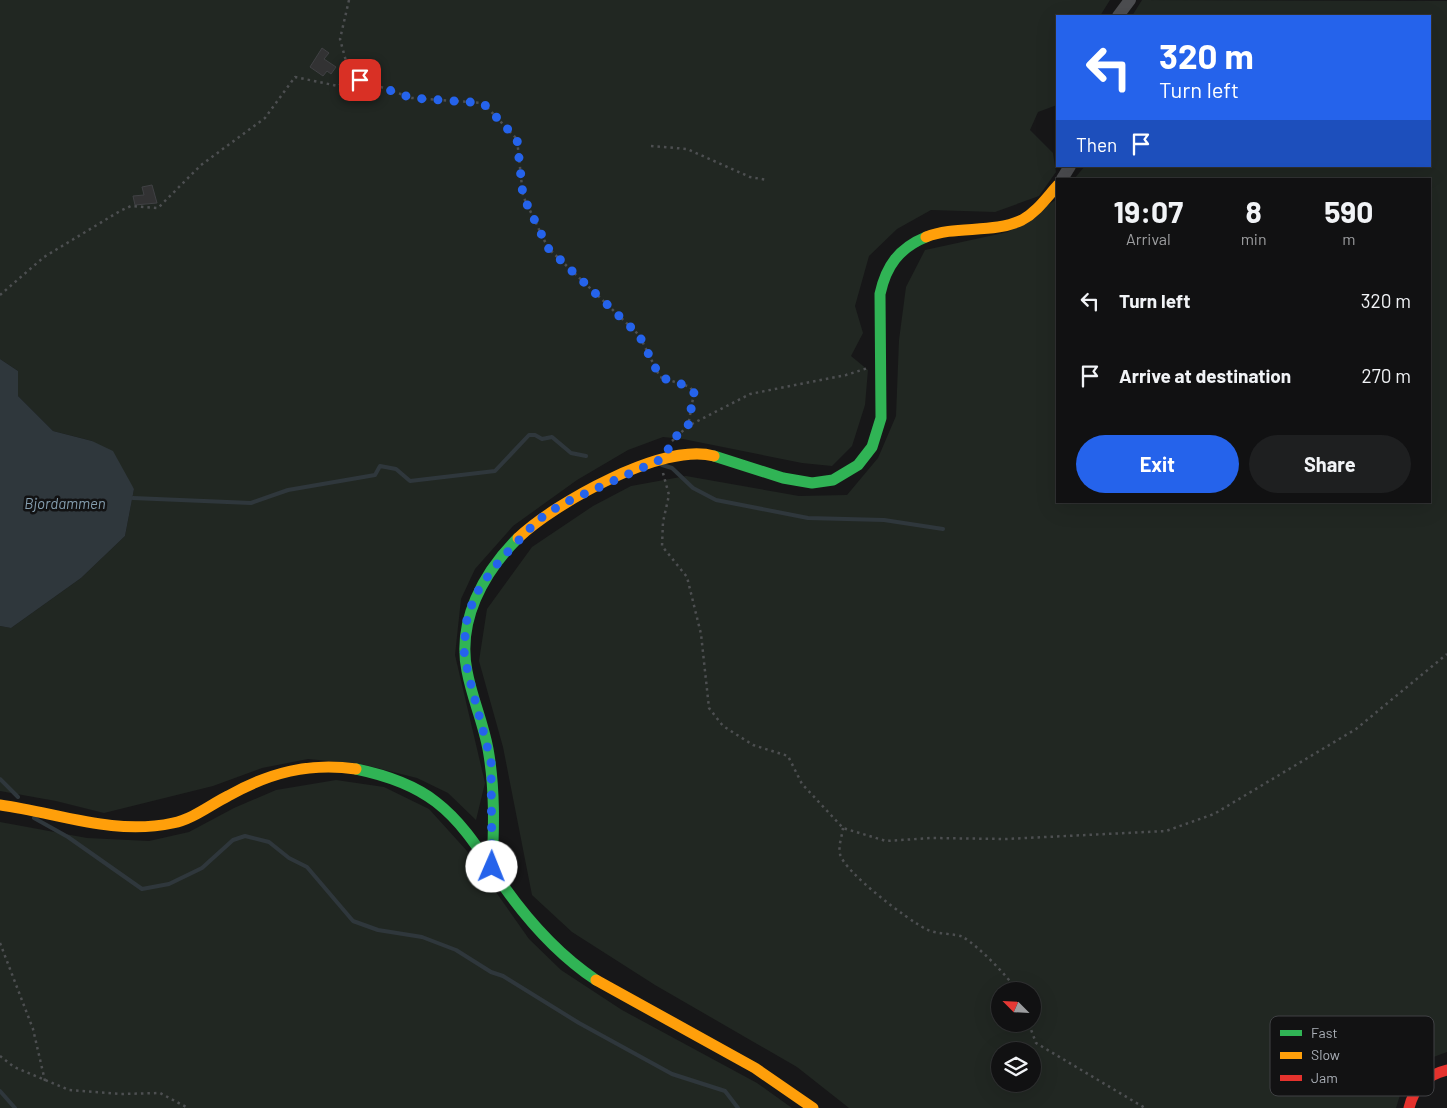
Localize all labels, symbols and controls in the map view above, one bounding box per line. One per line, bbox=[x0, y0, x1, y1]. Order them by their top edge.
text: 320 m bbox=[1159, 34, 1254, 76]
icon: left bbox=[1076, 35, 1141, 100]
pin bbox=[339, 59, 381, 101]
icon: arrive bbox=[346, 66, 374, 94]
text: Turn left bbox=[1159, 76, 1239, 102]
icon: arrive bbox=[1127, 130, 1155, 158]
text: Then bbox=[1076, 133, 1117, 156]
text: 19:07 bbox=[1114, 193, 1183, 229]
text: 8 bbox=[1245, 193, 1262, 229]
text: 590 bbox=[1324, 193, 1373, 229]
text: Arrival bbox=[1126, 229, 1171, 248]
text: min bbox=[1241, 229, 1267, 248]
text: m bbox=[1342, 229, 1355, 248]
icon: left bbox=[1076, 287, 1104, 315]
text: Turn left bbox=[1119, 289, 1190, 312]
text: 320 m bbox=[1361, 289, 1411, 312]
icon: arrive bbox=[1076, 362, 1104, 390]
text: Arrive at destination bbox=[1119, 364, 1291, 387]
text: 270 m bbox=[1362, 364, 1411, 387]
button: Exit bbox=[1076, 435, 1239, 493]
button: Share bbox=[1249, 435, 1411, 493]
water label: Bjordammen bbox=[24, 494, 106, 512]
position arrow bbox=[465, 840, 517, 892]
north arrow bbox=[991, 982, 1041, 1032]
map controls bbox=[991, 982, 1041, 1092]
legend bbox=[1270, 1016, 1434, 1096]
text: Fast bbox=[1311, 1024, 1337, 1041]
button: layers bbox=[991, 1042, 1041, 1092]
text: Slow bbox=[1311, 1046, 1340, 1063]
text: Jam bbox=[1311, 1069, 1338, 1086]

